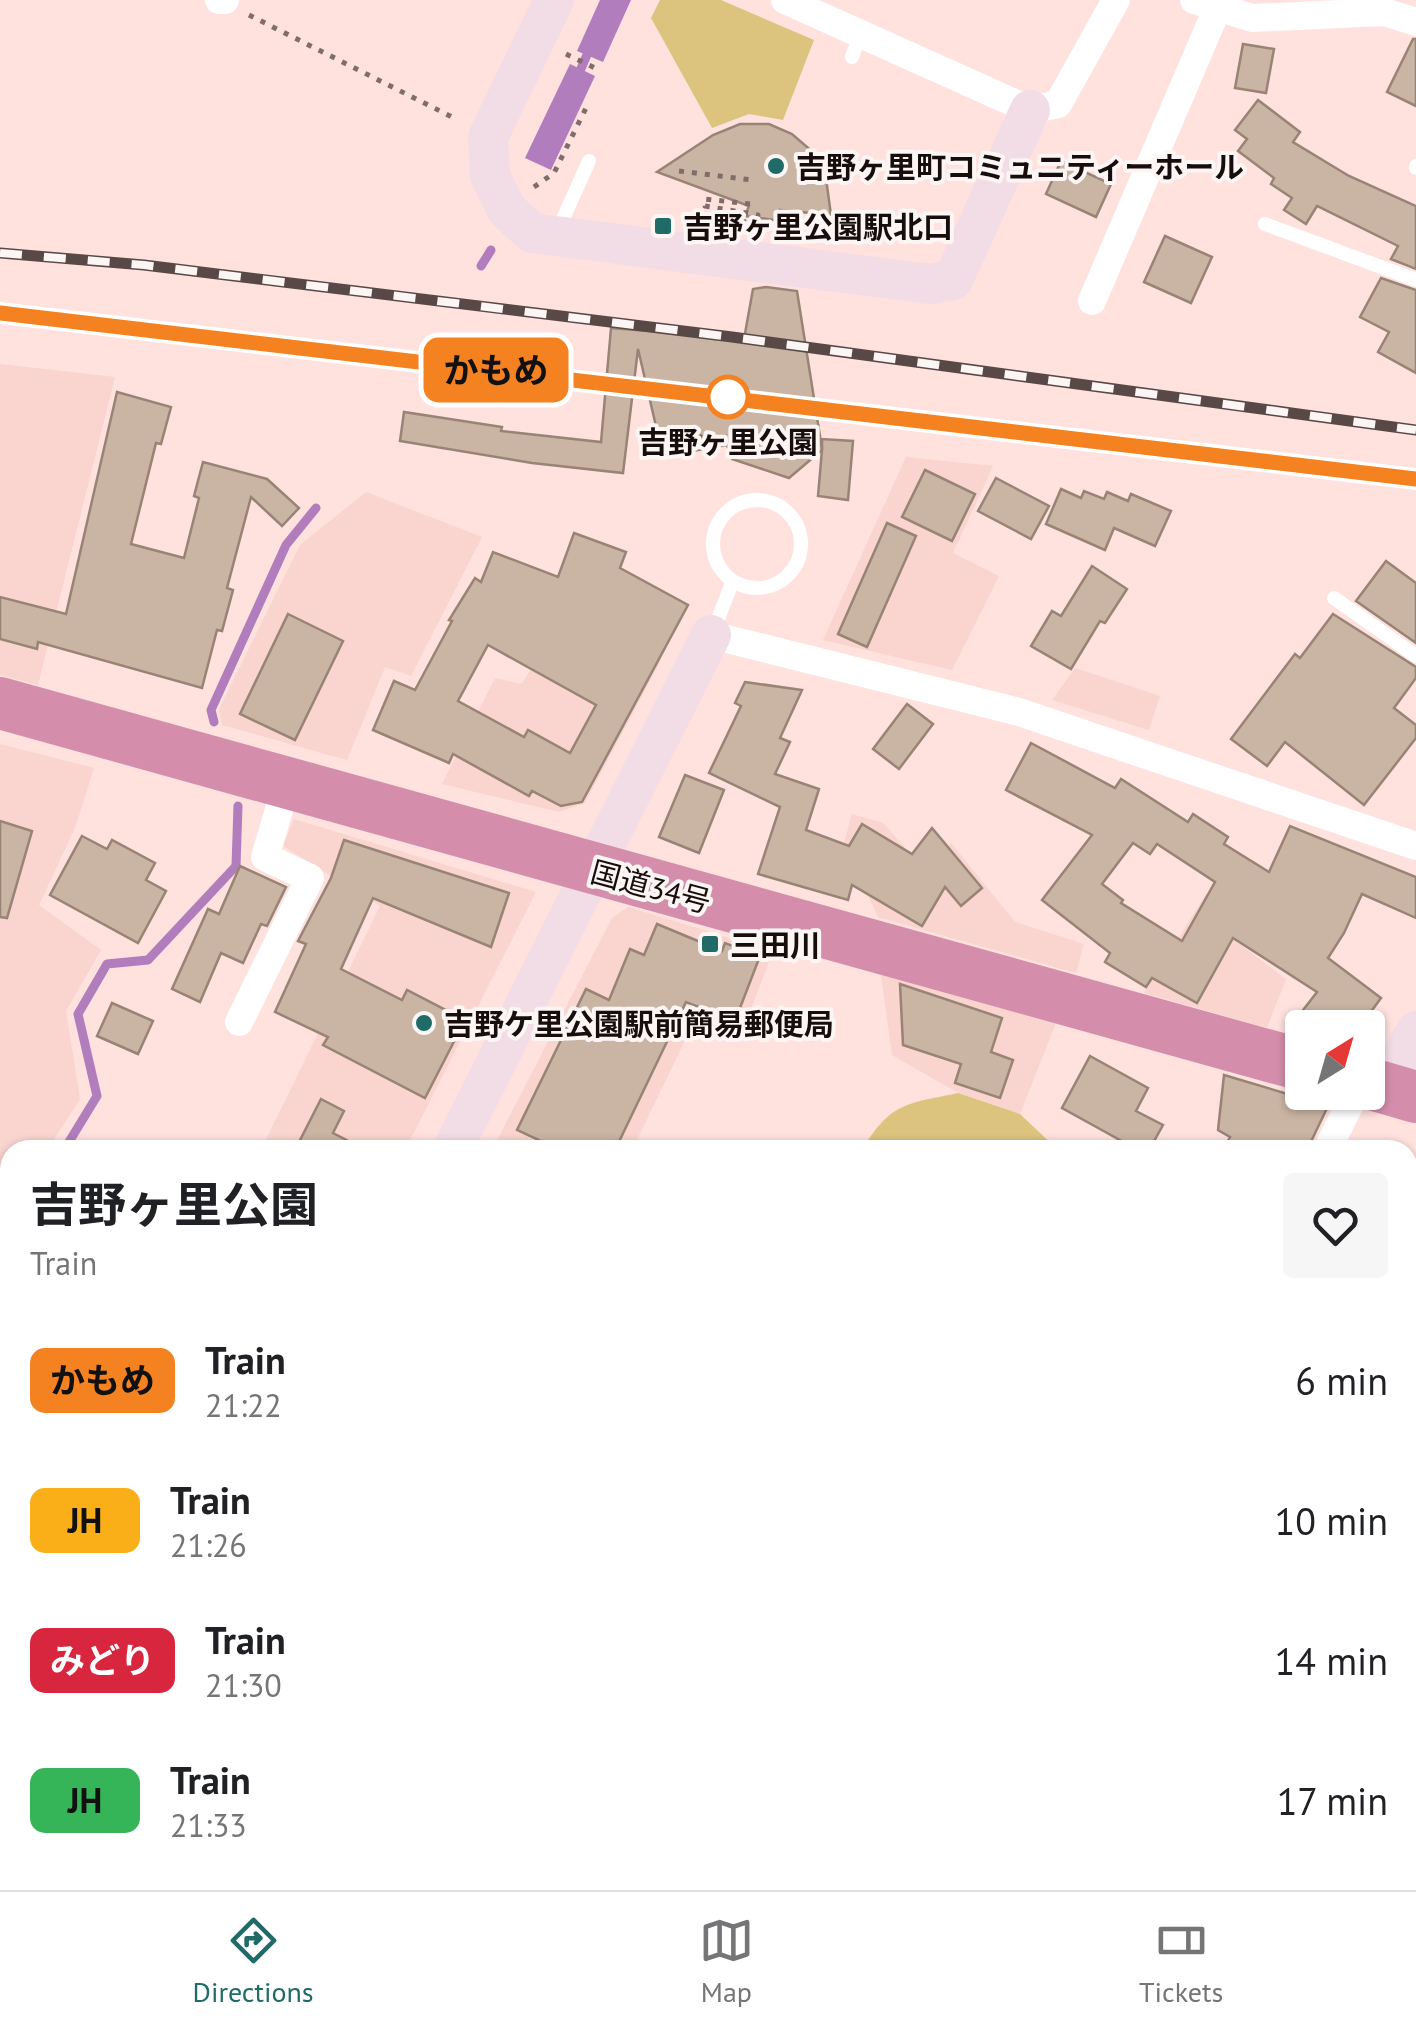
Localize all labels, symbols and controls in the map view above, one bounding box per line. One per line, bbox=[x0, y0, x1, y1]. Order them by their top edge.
place label: 吉野ヶ里町コミュニティーホール bbox=[796, 147, 1244, 186]
marker: 吉野ヶ里町コミュニティーホール bbox=[765, 155, 787, 177]
place label: 吉野ヶ里公園駅北口 bbox=[683, 207, 953, 246]
marker: 吉野ヶ里公園駅北口 bbox=[652, 215, 674, 237]
line badge: かもめ bbox=[438, 338, 554, 402]
text: かもめ bbox=[443, 347, 549, 393]
marker: 吉野ヶ里公園 bbox=[707, 376, 749, 418]
place label: 吉野ヶ里公園 bbox=[638, 422, 818, 461]
street label: 国道34号 bbox=[587, 851, 715, 921]
place label: 三田川 bbox=[730, 925, 820, 964]
marker: 三田川 bbox=[699, 933, 721, 955]
place label: 吉野ケ里公園駅前簡易郵便局 bbox=[444, 1004, 834, 1043]
north arrow bbox=[1285, 1010, 1385, 1110]
map controls bbox=[1285, 1010, 1385, 1110]
marker: 吉野ケ里公園駅前簡易郵便局 bbox=[413, 1012, 435, 1034]
text: 吉野ヶ里公園 bbox=[30, 1173, 318, 1235]
button: heart bbox=[1283, 1173, 1388, 1278]
text: Train bbox=[30, 1242, 97, 1284]
text: Train bbox=[205, 1335, 286, 1384]
text: 6 min bbox=[1295, 1356, 1388, 1405]
text: かもめ bbox=[50, 1357, 155, 1403]
text: 21:22 bbox=[205, 1384, 282, 1426]
text: Train bbox=[170, 1475, 251, 1524]
text: 10 min bbox=[1275, 1496, 1388, 1545]
text: JH bbox=[68, 1497, 102, 1543]
text: 21:26 bbox=[170, 1524, 247, 1566]
text: Train bbox=[205, 1615, 286, 1664]
text: 14 min bbox=[1275, 1636, 1388, 1685]
text: みどり bbox=[50, 1637, 155, 1683]
text: 21:30 bbox=[205, 1664, 282, 1706]
text: Train bbox=[170, 1755, 251, 1804]
text: 17 min bbox=[1277, 1776, 1388, 1825]
text: JH bbox=[68, 1777, 102, 1823]
text: 21:33 bbox=[170, 1804, 247, 1846]
tab: Directions bbox=[193, 1913, 314, 2010]
tab: Map bbox=[699, 1913, 754, 2010]
tab: Tickets bbox=[1139, 1913, 1223, 2010]

